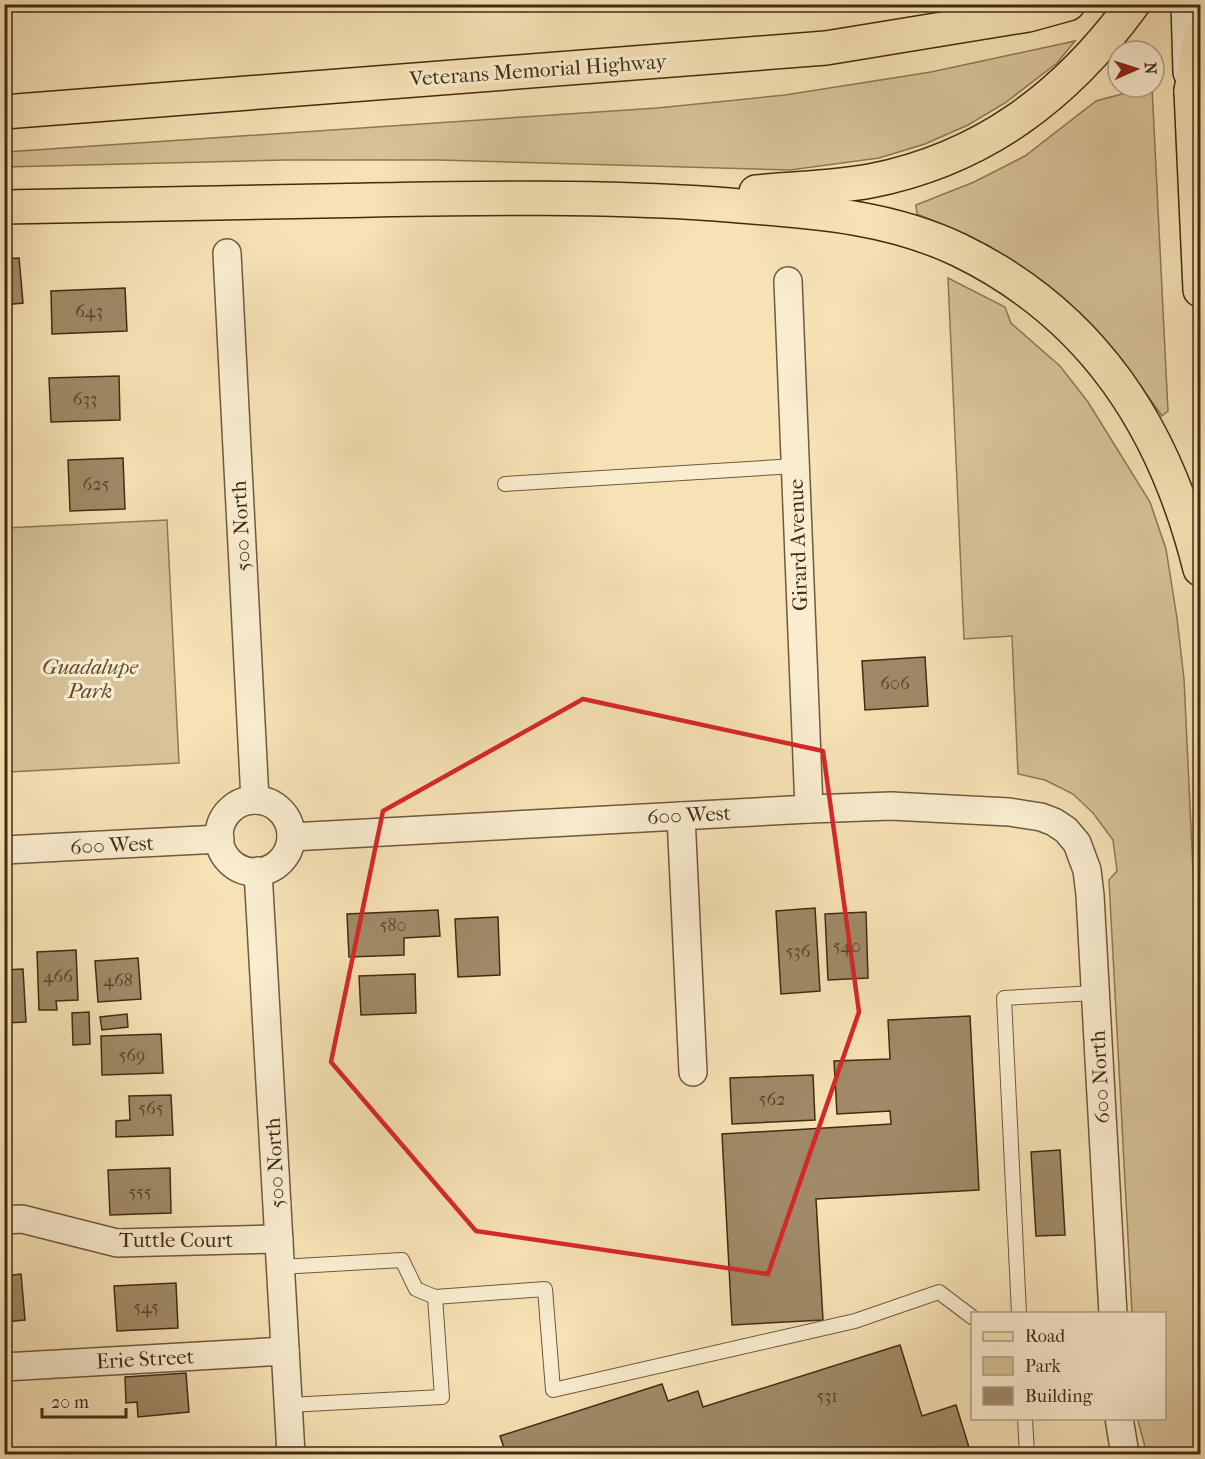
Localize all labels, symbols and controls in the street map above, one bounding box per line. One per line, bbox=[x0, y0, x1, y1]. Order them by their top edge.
north arrow bbox=[1106, 39, 1166, 99]
street label: Veterans Memorial Highway bbox=[408, 49, 668, 91]
text: N bbox=[1141, 62, 1160, 76]
house number: 643 bbox=[75, 301, 103, 322]
house number: 633 bbox=[73, 389, 97, 410]
house number: 625 bbox=[83, 474, 110, 495]
street label: Girard Avenue bbox=[784, 479, 812, 611]
street label: 500 North bbox=[227, 480, 255, 572]
park label: Guadalupe Park bbox=[42, 655, 139, 703]
house number: 606 bbox=[880, 673, 910, 694]
street label: 600 West bbox=[646, 801, 732, 829]
street label: 600 West bbox=[69, 831, 155, 859]
house number: 580 bbox=[380, 915, 406, 936]
house number: 540 bbox=[833, 936, 861, 957]
house number: 536 bbox=[786, 941, 811, 962]
house number: 466 bbox=[43, 966, 73, 987]
house number: 468 bbox=[103, 970, 133, 991]
street label: 600 North bbox=[1086, 1030, 1114, 1124]
house number: 569 bbox=[119, 1045, 145, 1066]
house number: 562 bbox=[759, 1089, 785, 1110]
house number: 565 bbox=[138, 1098, 164, 1119]
street label: 500 North bbox=[261, 1117, 289, 1209]
house number: 555 bbox=[128, 1182, 152, 1203]
street label: Tuttle Court bbox=[119, 1228, 234, 1252]
house number: 545 bbox=[133, 1297, 159, 1318]
legend bbox=[971, 1312, 1166, 1420]
text: Road bbox=[1025, 1326, 1065, 1347]
street label: Erie Street bbox=[95, 1344, 195, 1374]
text: Park bbox=[1025, 1356, 1062, 1377]
scale bar bbox=[42, 1381, 126, 1419]
house number: 531 bbox=[816, 1386, 838, 1407]
text: Building bbox=[1025, 1386, 1093, 1407]
text: 20 m bbox=[51, 1392, 89, 1413]

